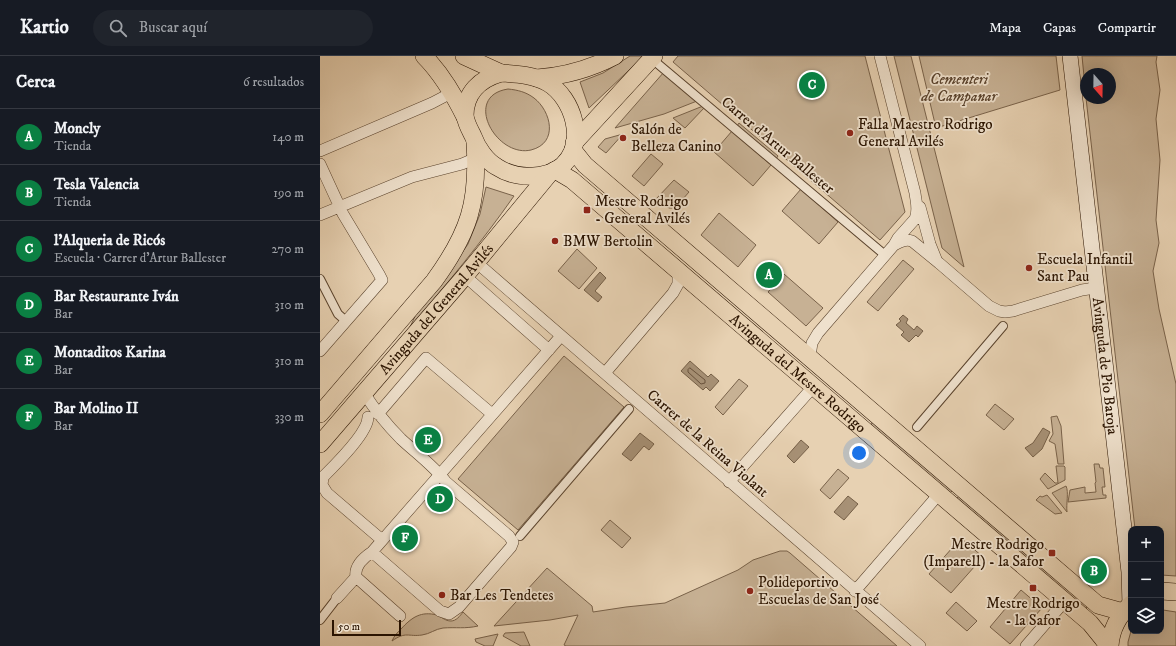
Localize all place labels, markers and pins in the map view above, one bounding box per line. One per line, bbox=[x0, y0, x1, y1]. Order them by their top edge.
pin: C bbox=[799, 70, 825, 100]
place label: Falla Maestro Rodrigo General Avilés bbox=[858, 115, 993, 151]
place label: Salón de Belleza Canino bbox=[631, 120, 721, 156]
marker: Falla Maestro Rodrigo General Avilés bbox=[845, 128, 855, 138]
marker: Salón de Belleza Canino bbox=[618, 133, 628, 143]
place label: Mestre Rodrigo - General Avilés bbox=[595, 192, 690, 228]
marker: Mestre Rodrigo - General Avilés bbox=[582, 205, 592, 215]
place label: BMW Bertolin bbox=[563, 232, 653, 251]
marker: BMW Bertolin bbox=[550, 236, 560, 246]
place label: Escuela Infantil Sant Pau bbox=[1037, 250, 1133, 286]
pin: A bbox=[756, 260, 782, 290]
marker: Escuela Infantil Sant Pau bbox=[1024, 263, 1034, 273]
pin: E bbox=[415, 425, 441, 455]
pin: D bbox=[427, 484, 453, 514]
pin: F bbox=[392, 523, 418, 553]
place label: Mestre Rodrigo (Imparell) - la Safor bbox=[923, 535, 1044, 571]
marker: Mestre Rodrigo (Imparell) - la Safor bbox=[1047, 548, 1057, 558]
pin: B bbox=[1081, 556, 1107, 586]
place label: Polideportivo Escuelas de San José bbox=[758, 573, 880, 609]
marker: Mestre Rodrigo - la Safor bbox=[1028, 583, 1038, 593]
place label: Bar Les Tendetes bbox=[450, 586, 553, 605]
marker: Polideportivo Escuelas de San José bbox=[745, 586, 755, 596]
marker: Bar Les Tendetes bbox=[437, 590, 447, 600]
place label: Mestre Rodrigo - la Safor bbox=[986, 594, 1080, 630]

